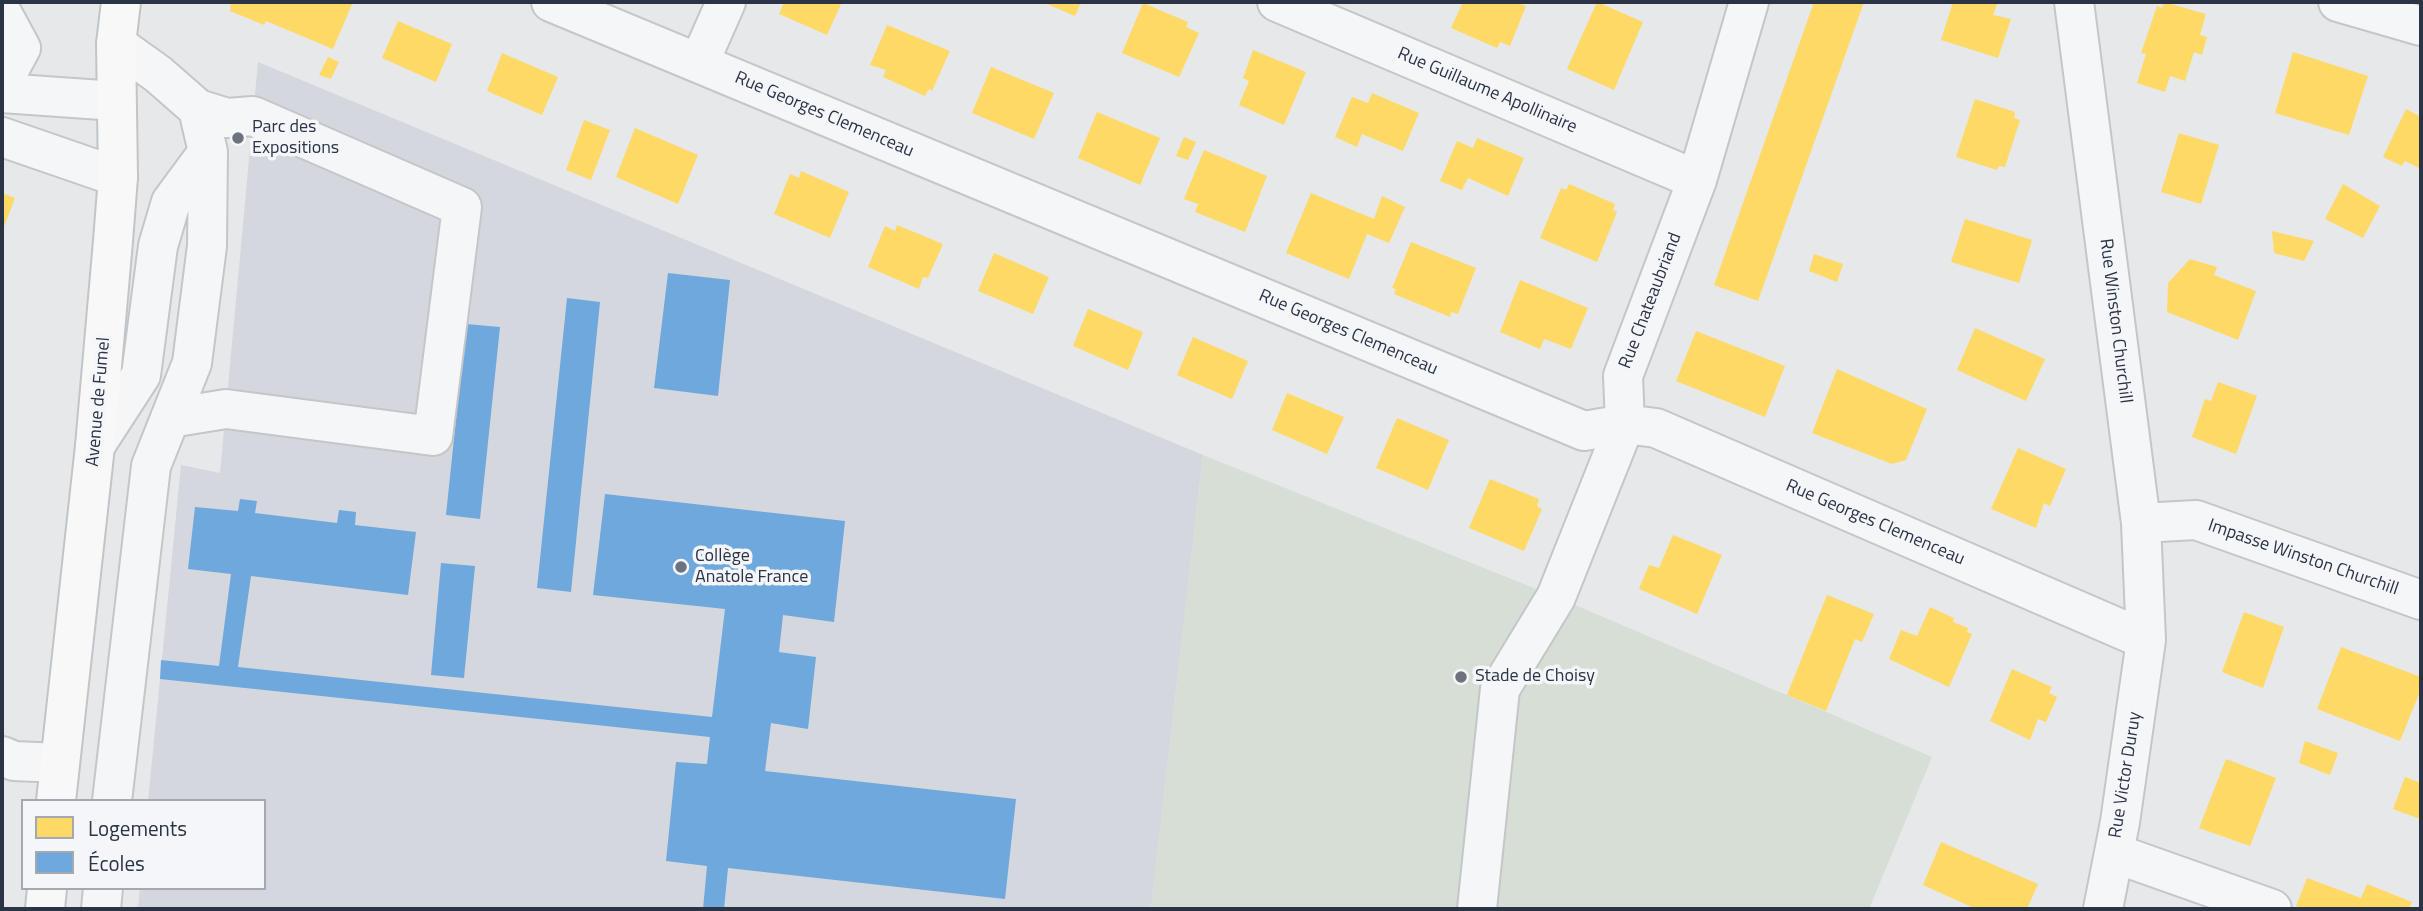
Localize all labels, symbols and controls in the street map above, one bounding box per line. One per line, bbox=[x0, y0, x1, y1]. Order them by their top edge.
street label: Rue Guillaume Apollinaire bbox=[1394, 43, 1580, 139]
street label: Rue Georges Clemenceau bbox=[731, 67, 917, 163]
place label: Parc des Expositions bbox=[252, 117, 339, 160]
marker: Parc des Expositions bbox=[230, 130, 246, 146]
street label: Rue Chateaubriand bbox=[1615, 230, 1687, 372]
street label: Rue Winston Churchill bbox=[2094, 237, 2136, 405]
street label: Rue Georges Clemenceau bbox=[1255, 285, 1441, 381]
street label: Avenue de Fumel bbox=[83, 336, 115, 468]
street label: Rue Georges Clemenceau bbox=[1782, 475, 1968, 571]
street label: Impasse Winston Churchill bbox=[2205, 515, 2401, 601]
place label: Collège Anatole France bbox=[695, 546, 808, 588]
marker: Collège Anatole France bbox=[673, 559, 689, 575]
place label: Stade de Choisy bbox=[1475, 666, 1595, 688]
marker: Stade de Choisy bbox=[1453, 669, 1469, 685]
street label: Rue Victor Duruy bbox=[2105, 710, 2147, 840]
legend bbox=[21, 799, 266, 890]
text: Logements bbox=[88, 812, 187, 844]
text: Écoles bbox=[88, 847, 145, 879]

